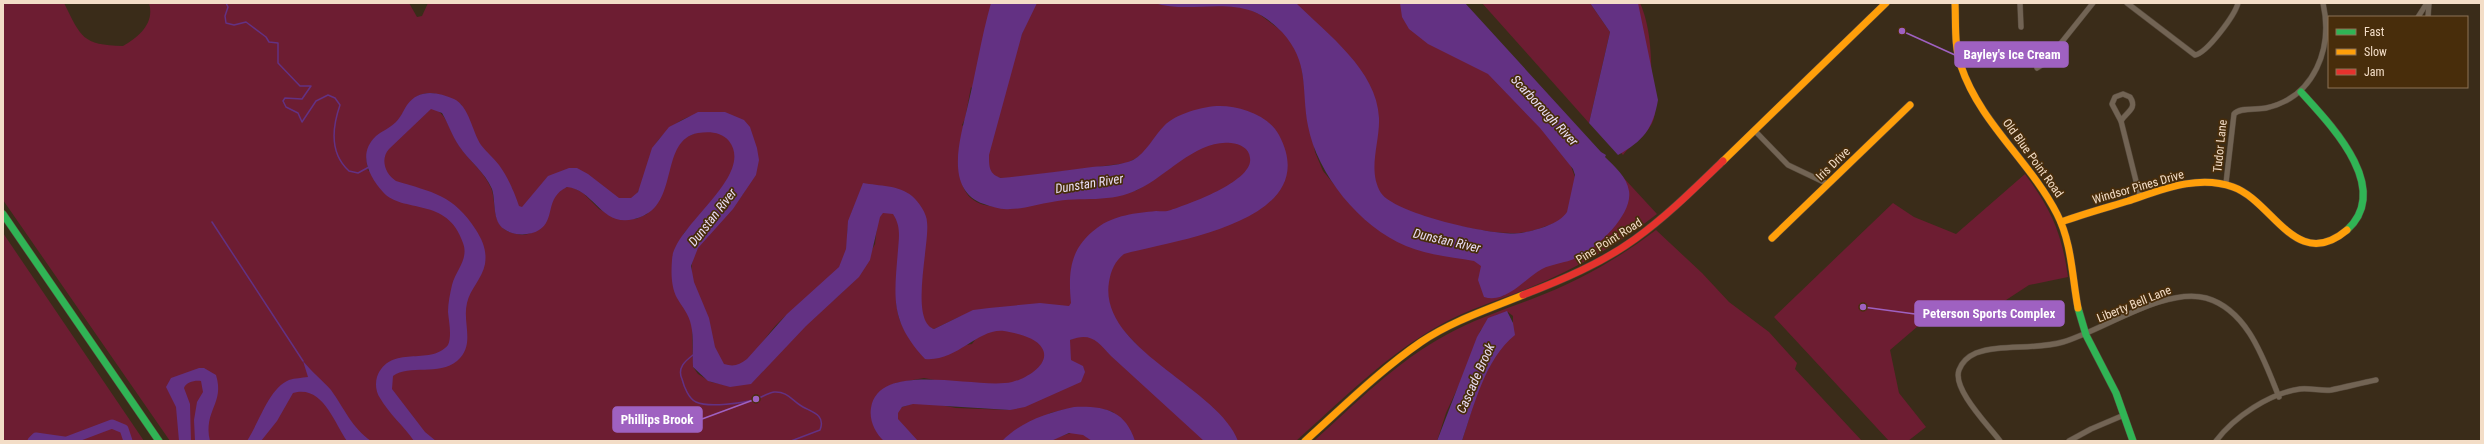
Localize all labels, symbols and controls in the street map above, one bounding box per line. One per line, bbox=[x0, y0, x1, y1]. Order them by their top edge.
legend bbox=[2328, 16, 2468, 88]
text: Fast bbox=[2364, 25, 2385, 39]
callout: Bayley's Ice Cream bbox=[1955, 42, 2068, 67]
text: Slow bbox=[2364, 45, 2387, 59]
text: Bayley's Ice Cream bbox=[1963, 47, 2061, 62]
text: Jam bbox=[2364, 65, 2385, 79]
water label: Scarborough River bbox=[1508, 72, 1582, 150]
street label: Old Blue Point Road bbox=[2000, 116, 2066, 200]
street label: Tudor Lane bbox=[2210, 119, 2230, 173]
street label: Iris Drive bbox=[1813, 144, 1853, 183]
street label: Windsor Pines Drive bbox=[2091, 167, 2186, 207]
water label: Dunstan River bbox=[1054, 171, 1125, 196]
water label: Dunstan River bbox=[685, 185, 740, 249]
street label: Pine Point Road bbox=[1573, 215, 1645, 267]
water label: Dunstan River bbox=[1412, 225, 1483, 256]
street label: Liberty Bell Lane bbox=[2095, 283, 2173, 325]
callout: Peterson Sports Complex bbox=[1915, 301, 2064, 326]
text: Peterson Sports Complex bbox=[1923, 306, 2055, 321]
water label: Cascade Brook bbox=[1453, 341, 1498, 415]
callout: Phillips Brook bbox=[613, 407, 702, 432]
text: Phillips Brook bbox=[621, 412, 694, 427]

